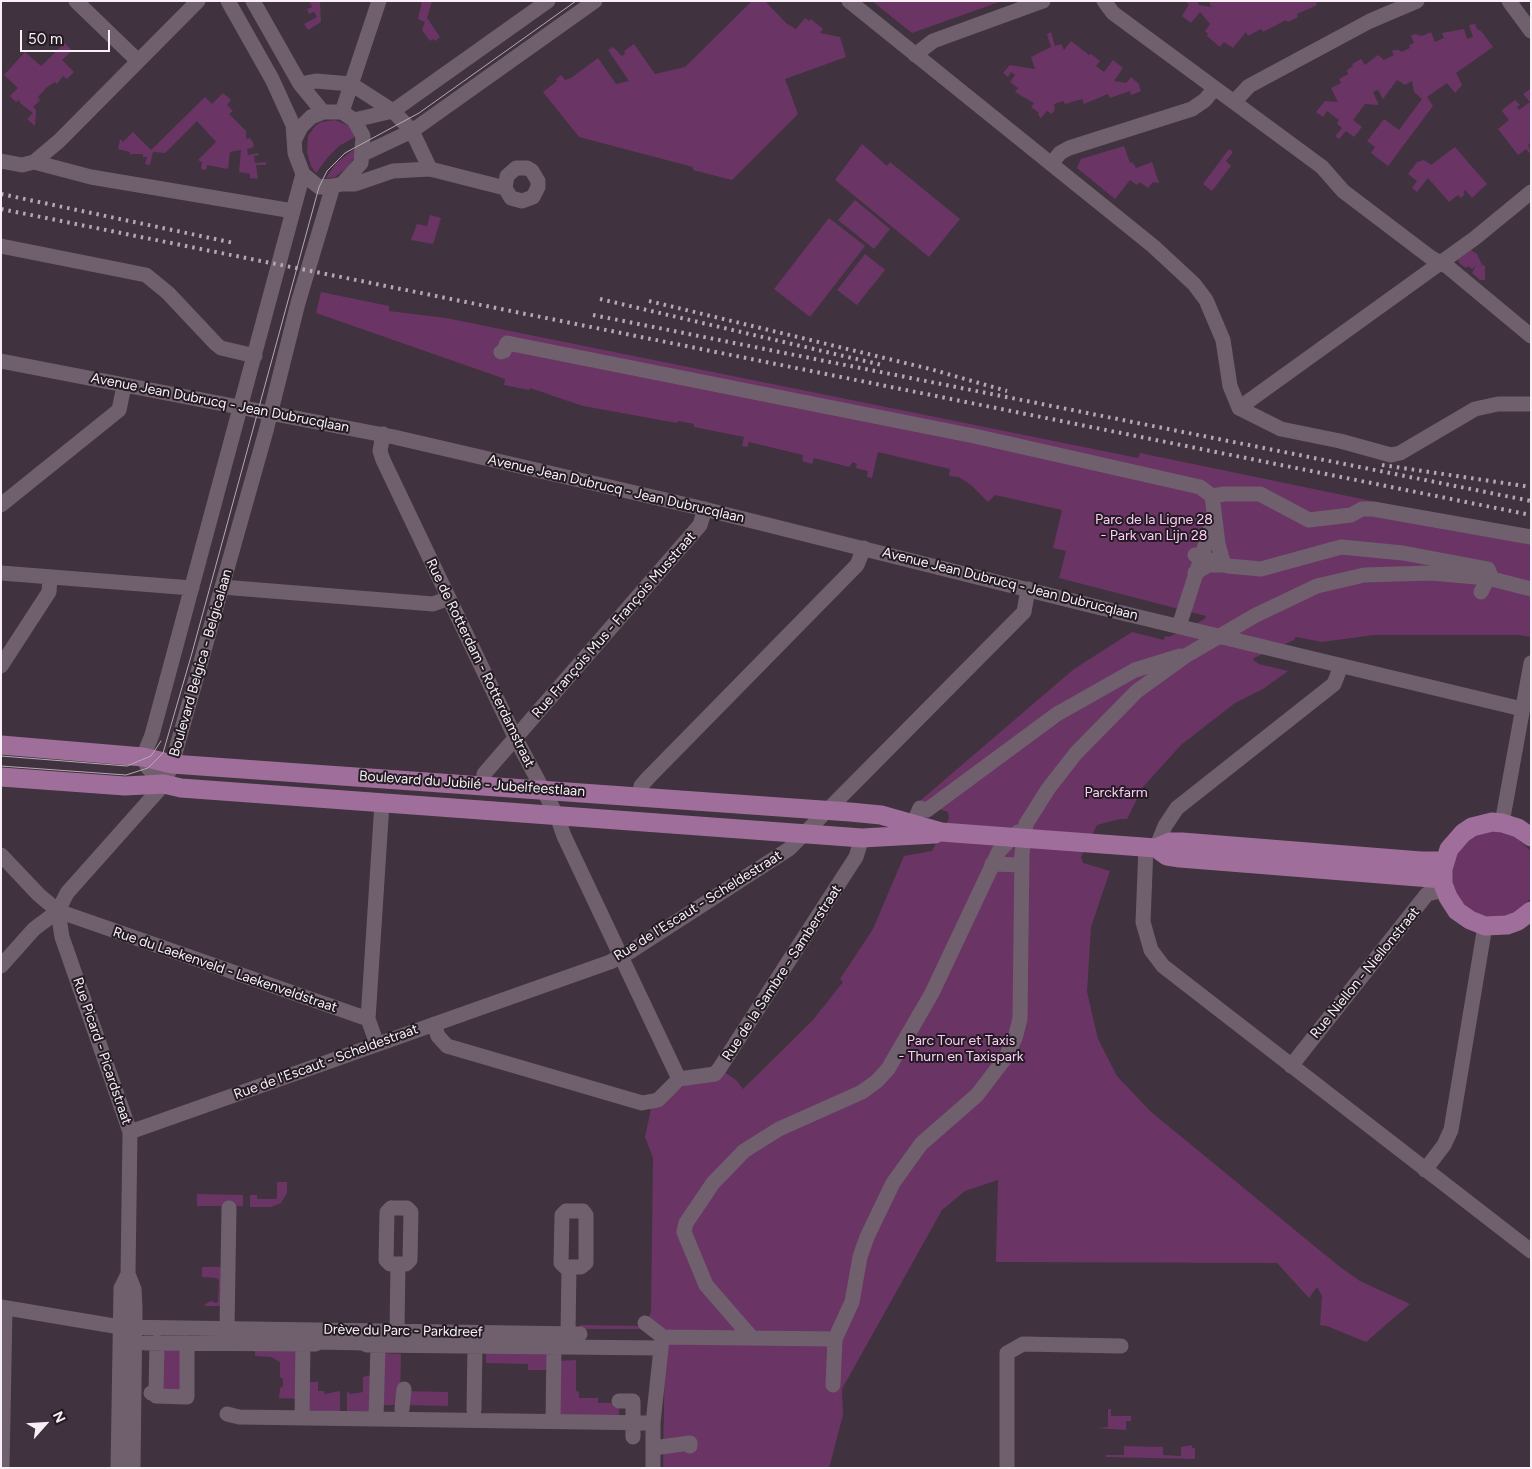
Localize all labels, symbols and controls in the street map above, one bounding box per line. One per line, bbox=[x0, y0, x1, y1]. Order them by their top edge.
scale bar bbox=[22, 20, 112, 52]
text: 50 m bbox=[28, 30, 63, 48]
street label: Avenue Jean Dubrucq - Jean Dubrucqlaan bbox=[89, 370, 351, 436]
street label: Avenue Jean Dubrucq - Jean Dubrucqlaan bbox=[486, 451, 746, 527]
park label: Parc de la Ligne 28 - Park van Lijn 28 bbox=[1095, 512, 1213, 544]
street label: Rue François Mus - François Musstraat bbox=[529, 529, 699, 721]
street label: Avenue Jean Dubrucq - Jean Dubrucqlaan bbox=[880, 544, 1140, 624]
street label: Rue de Rotterdam - Rotterdamstraat bbox=[422, 556, 538, 770]
street label: Boulevard Belgica - Belgicalaan bbox=[166, 567, 236, 759]
street label: Boulevard du Jubilé - Jubelfeestlaan bbox=[358, 768, 586, 800]
park label: Parckfarm bbox=[1084, 785, 1148, 801]
street label: Rue de l'Escaut - Scheldestraat bbox=[611, 847, 785, 965]
street label: Rue de la Sambre - Samberstraat bbox=[719, 882, 845, 1064]
street label: Rue Niellon - Niellonstraat bbox=[1307, 904, 1423, 1042]
street label: Rue du Laekenveld - Laekenveldstraat bbox=[111, 924, 339, 1016]
street label: Rue Picard - Picardstraat bbox=[69, 975, 135, 1127]
street label: Rue de l'Escaut - Scheldestraat bbox=[232, 1021, 420, 1103]
park label: Parc Tour et Taxis - Thurn en Taxispark bbox=[899, 1033, 1023, 1066]
street label: Drève du Parc - Parkdreef bbox=[323, 1321, 483, 1341]
north arrow bbox=[20, 1399, 70, 1449]
text: N bbox=[49, 1409, 69, 1426]

